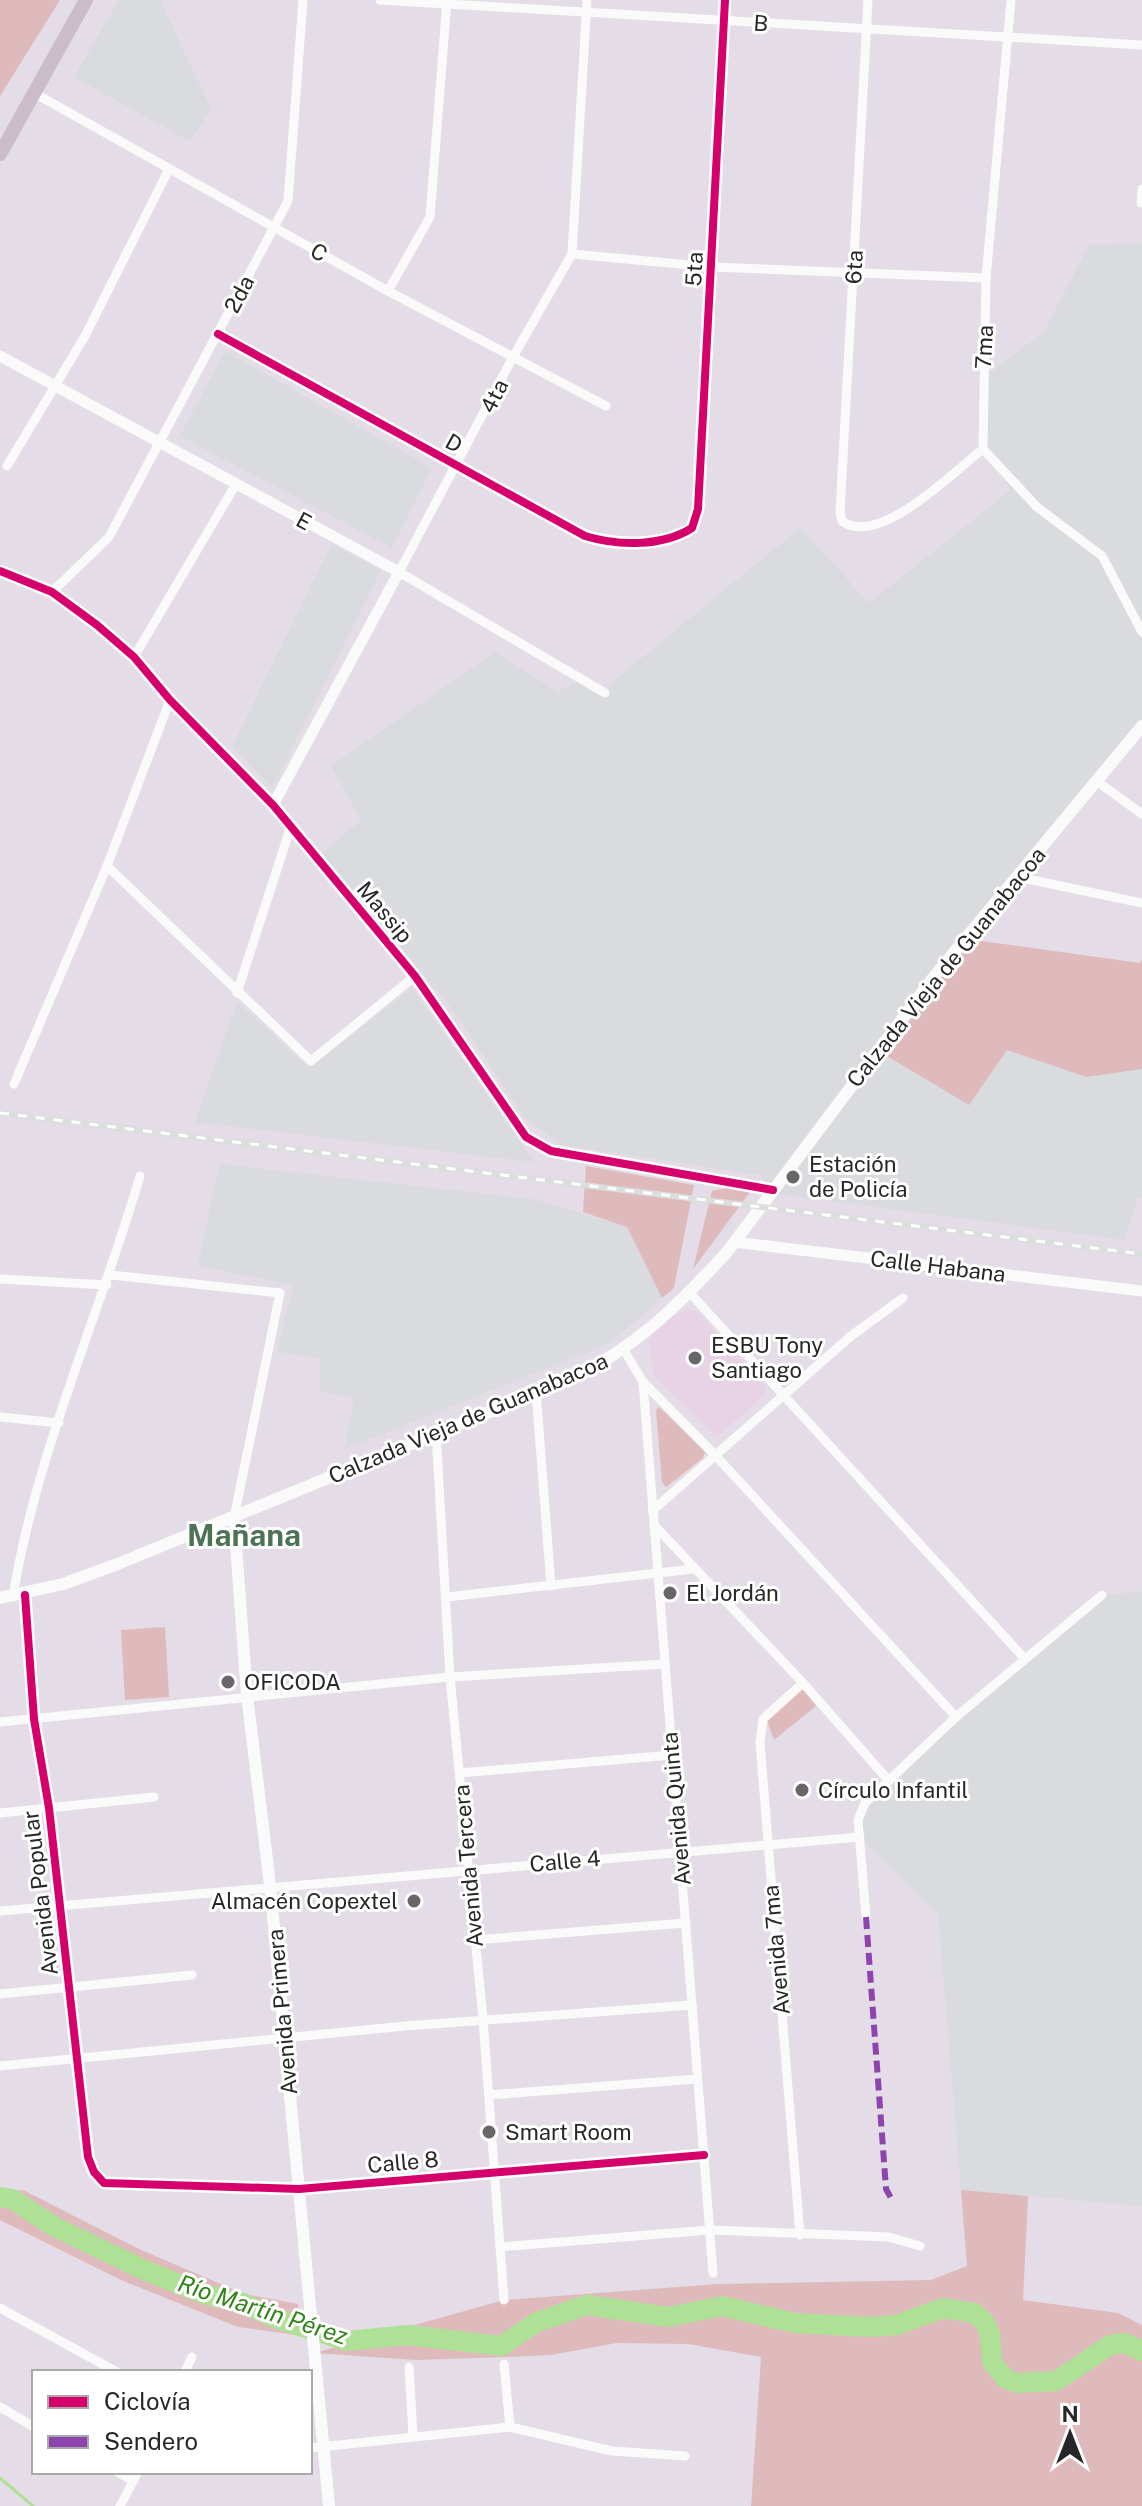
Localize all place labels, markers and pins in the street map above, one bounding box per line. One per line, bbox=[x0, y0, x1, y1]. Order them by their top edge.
place label: Estación de Policía bbox=[809, 1151, 907, 1202]
marker: Estación de Policía bbox=[784, 1168, 802, 1186]
place label: ESBU Tony Santiago bbox=[711, 1332, 823, 1383]
marker: ESBU Tony Santiago bbox=[686, 1349, 704, 1367]
place label: El Jordán bbox=[686, 1580, 779, 1606]
marker: El Jordán bbox=[661, 1584, 679, 1602]
place label: OFICODA bbox=[244, 1669, 341, 1695]
marker: OFICODA bbox=[219, 1673, 237, 1691]
place label: Círculo Infantil bbox=[818, 1777, 968, 1803]
marker: Círculo Infantil bbox=[793, 1781, 811, 1799]
place label: Almacén Copextel bbox=[211, 1888, 398, 1914]
marker: Almacén Copextel bbox=[405, 1892, 423, 1910]
place label: Smart Room bbox=[505, 2119, 632, 2145]
marker: Smart Room bbox=[480, 2123, 498, 2141]

